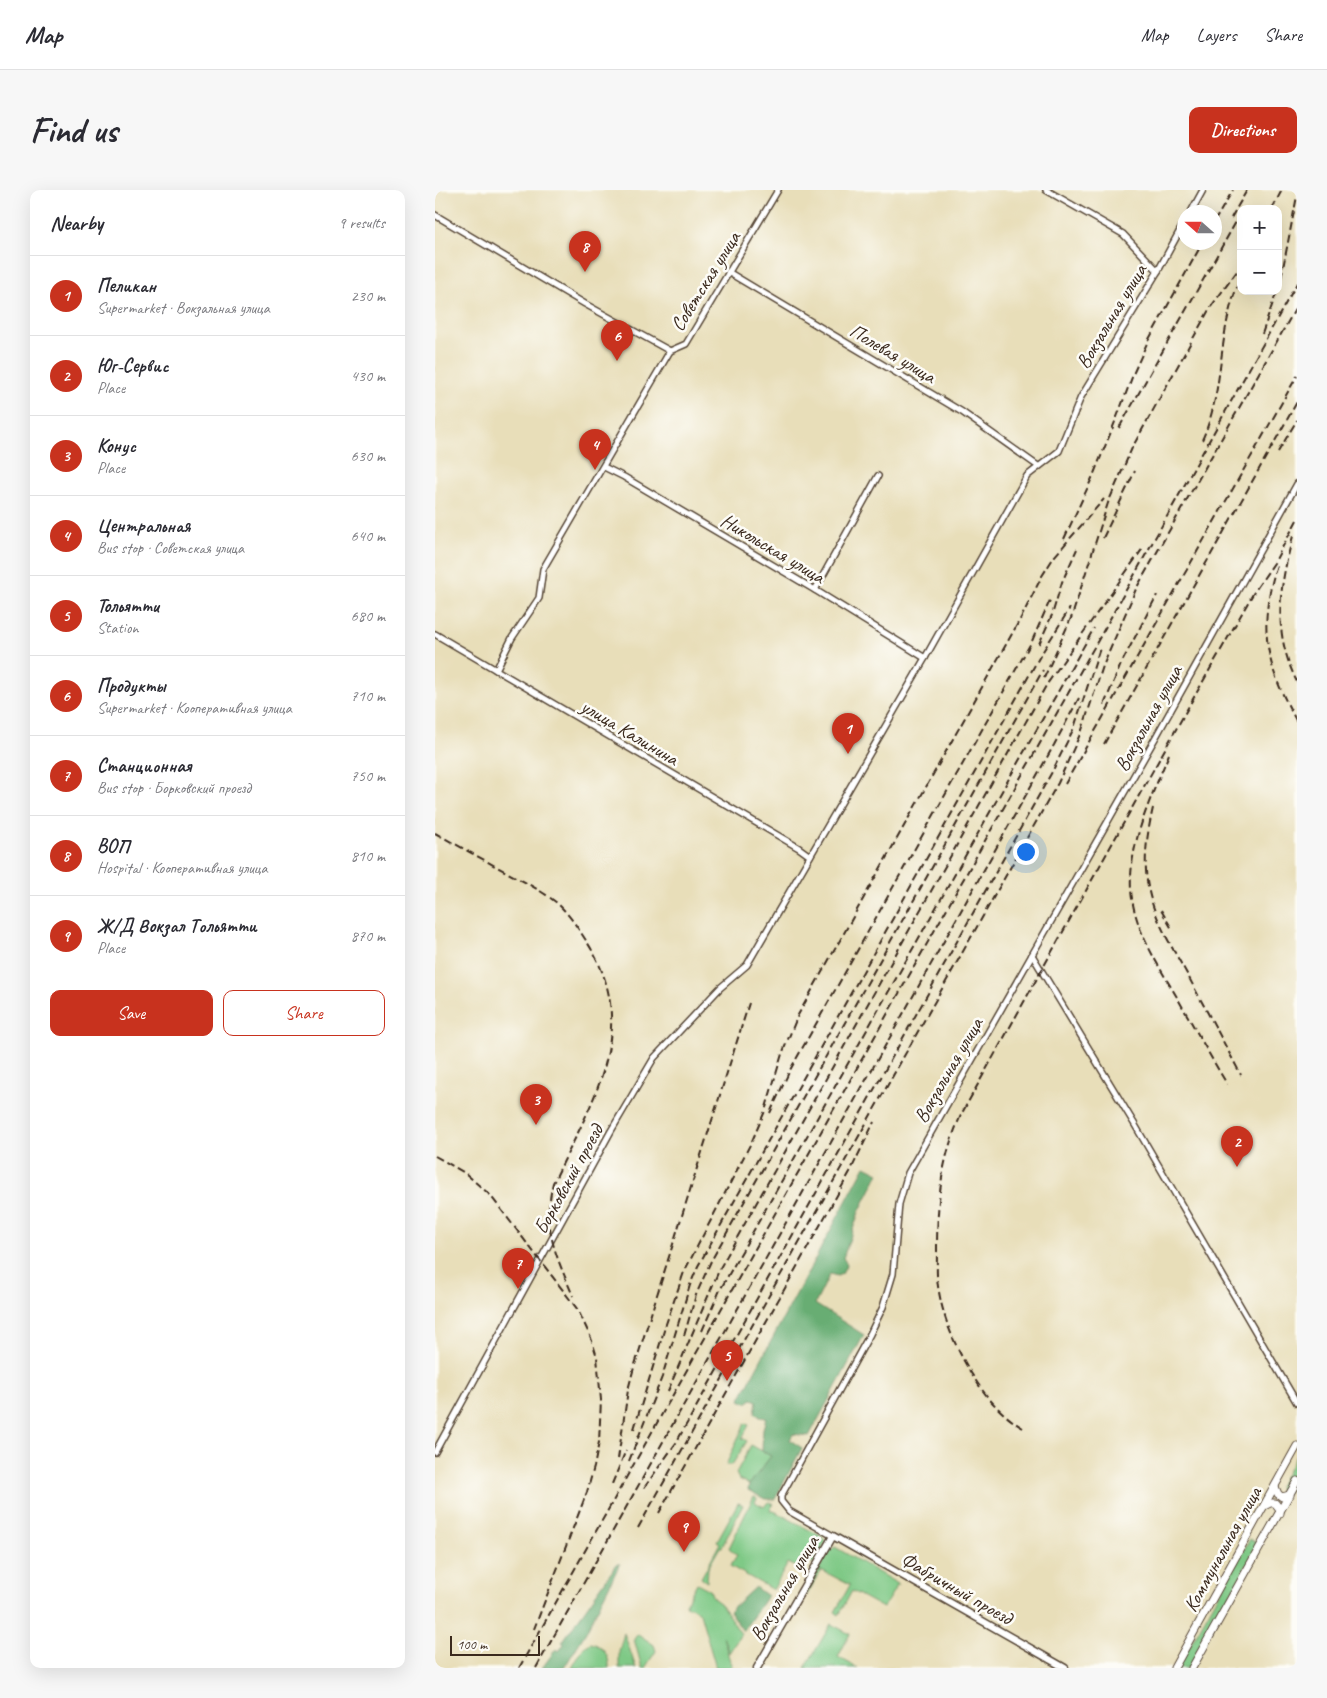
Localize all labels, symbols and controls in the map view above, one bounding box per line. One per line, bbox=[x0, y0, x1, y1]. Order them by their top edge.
text: Map bbox=[25, 20, 62, 50]
text: Map bbox=[1141, 24, 1169, 46]
text: Layers bbox=[1197, 24, 1236, 46]
text: Share bbox=[1264, 24, 1302, 46]
button: Directions bbox=[1189, 107, 1297, 153]
text: Find us bbox=[30, 108, 117, 153]
north arrow bbox=[1177, 205, 1222, 250]
map controls bbox=[1237, 205, 1282, 295]
button: + bbox=[1237, 205, 1282, 250]
text: Nearby bbox=[50, 210, 103, 236]
text: 9 results bbox=[338, 213, 385, 233]
street label: Советская улица bbox=[665, 226, 747, 336]
pin: 8 bbox=[569, 231, 601, 272]
button: − bbox=[1237, 250, 1282, 295]
street label: Вокзальная улица bbox=[1070, 258, 1153, 373]
text: Пеликан bbox=[97, 274, 156, 298]
text: 1 bbox=[62, 286, 70, 306]
text: 230 m bbox=[351, 286, 385, 306]
text: Supermarket · Вокзальная улица bbox=[97, 298, 270, 318]
street label: Полевая улица bbox=[845, 318, 941, 389]
pin: 6 bbox=[601, 320, 633, 361]
text: Юг-Сервис bbox=[97, 354, 169, 378]
text: 2 bbox=[62, 366, 70, 386]
text: 430 m bbox=[351, 366, 385, 386]
text: Place bbox=[97, 378, 125, 398]
pin: 4 bbox=[579, 429, 611, 470]
text: Конус bbox=[97, 434, 136, 458]
text: 3 bbox=[62, 446, 70, 466]
text: 630 m bbox=[351, 446, 385, 466]
text: Place bbox=[97, 458, 125, 478]
street label: Никольская улица bbox=[716, 508, 830, 590]
text: Центральная bbox=[97, 514, 190, 538]
text: 4 bbox=[62, 526, 70, 546]
text: 640 m bbox=[351, 526, 385, 546]
text: Bus stop · Советская улица bbox=[97, 538, 244, 558]
text: Тольятти bbox=[97, 594, 159, 618]
text: 5 bbox=[63, 606, 69, 626]
text: 680 m bbox=[351, 606, 385, 626]
text: Station bbox=[97, 618, 139, 638]
street label: Вокзальная улица bbox=[1109, 660, 1188, 776]
text: Продукты bbox=[97, 674, 166, 698]
text: 6 bbox=[62, 686, 70, 706]
text: 710 m bbox=[351, 686, 385, 706]
street label: улица Калинина bbox=[576, 693, 684, 772]
text: Supermarket · Кооперативная улица bbox=[97, 698, 292, 718]
pin: 1 bbox=[832, 713, 864, 754]
text: Станционная bbox=[97, 754, 191, 778]
text: 7 bbox=[62, 766, 70, 786]
text: 750 m bbox=[351, 766, 385, 786]
text: Bus stop · Борковский проезд bbox=[97, 778, 251, 798]
text: ВОП bbox=[97, 834, 129, 858]
your location bbox=[1013, 839, 1039, 865]
text: 8 bbox=[62, 846, 70, 866]
text: 810 m bbox=[351, 846, 385, 866]
text: Hospital · Кооперативная улица bbox=[97, 858, 267, 878]
text: Ж/Д Вокзал Тольятти bbox=[97, 914, 257, 938]
text: 9 bbox=[62, 926, 70, 946]
text: 870 m bbox=[351, 926, 385, 946]
text: Place bbox=[97, 938, 125, 958]
button: Save bbox=[50, 990, 213, 1036]
button: Share bbox=[223, 990, 385, 1036]
street label: Вокзальная улица bbox=[908, 1012, 989, 1127]
pin: 3 bbox=[520, 1084, 552, 1125]
street label: Борковский проезд bbox=[528, 1118, 610, 1238]
pin: 2 bbox=[1221, 1126, 1253, 1167]
pin: 7 bbox=[502, 1248, 534, 1289]
pin: 5 bbox=[711, 1340, 743, 1381]
street label: Коммунальная улица bbox=[1178, 1481, 1268, 1616]
pin: 9 bbox=[668, 1511, 700, 1552]
street label: Вокзальная улица bbox=[744, 1530, 825, 1645]
street label: Фабричный проезд bbox=[897, 1546, 1019, 1631]
scale bar bbox=[450, 1633, 540, 1656]
text: 100 m bbox=[457, 1636, 487, 1653]

